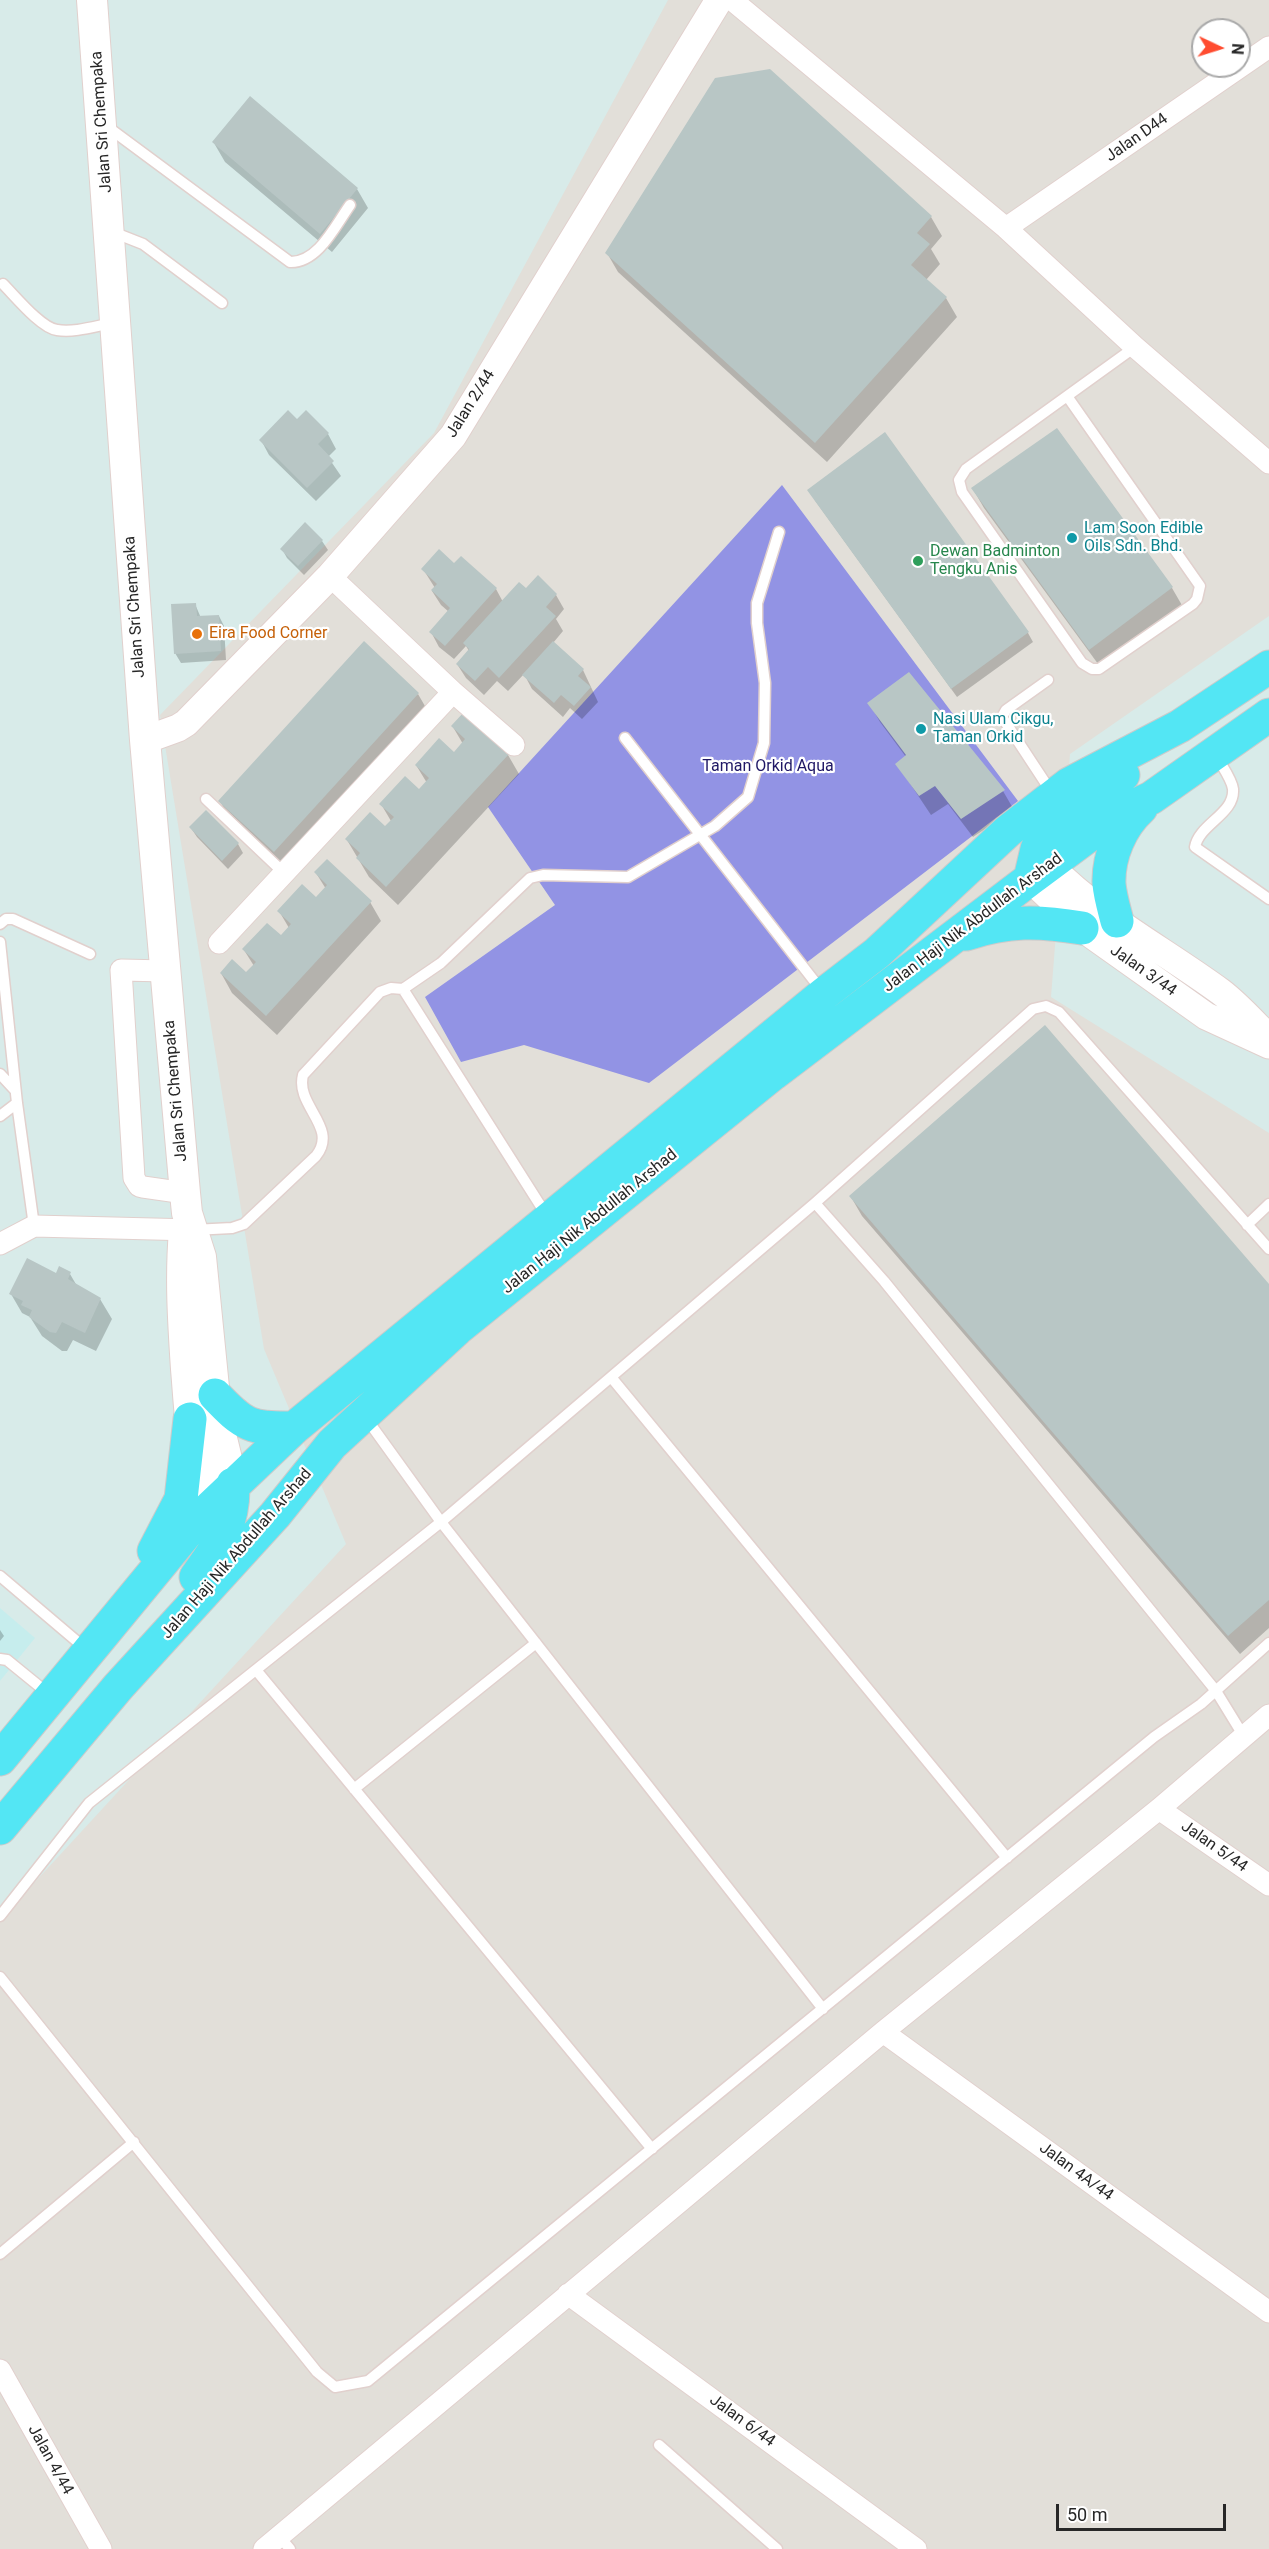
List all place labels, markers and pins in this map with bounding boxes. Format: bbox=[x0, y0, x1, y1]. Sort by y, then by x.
place label: Lam Soon Edible Oils Sdn. Bhd. bbox=[1084, 519, 1203, 557]
marker: Lam Soon Edible Oils Sdn. Bhd. bbox=[1065, 531, 1079, 545]
place label: Dewan Badminton Tengku Anis bbox=[930, 542, 1060, 580]
marker: Dewan Badminton Tengku Anis bbox=[911, 554, 925, 568]
place label: Eira Food Corner bbox=[209, 624, 327, 644]
marker: Eira Food Corner bbox=[190, 627, 204, 641]
place label: Nasi Ulam Cikgu, Taman Orkid bbox=[933, 710, 1053, 748]
marker: Nasi Ulam Cikgu, Taman Orkid bbox=[914, 722, 928, 736]

